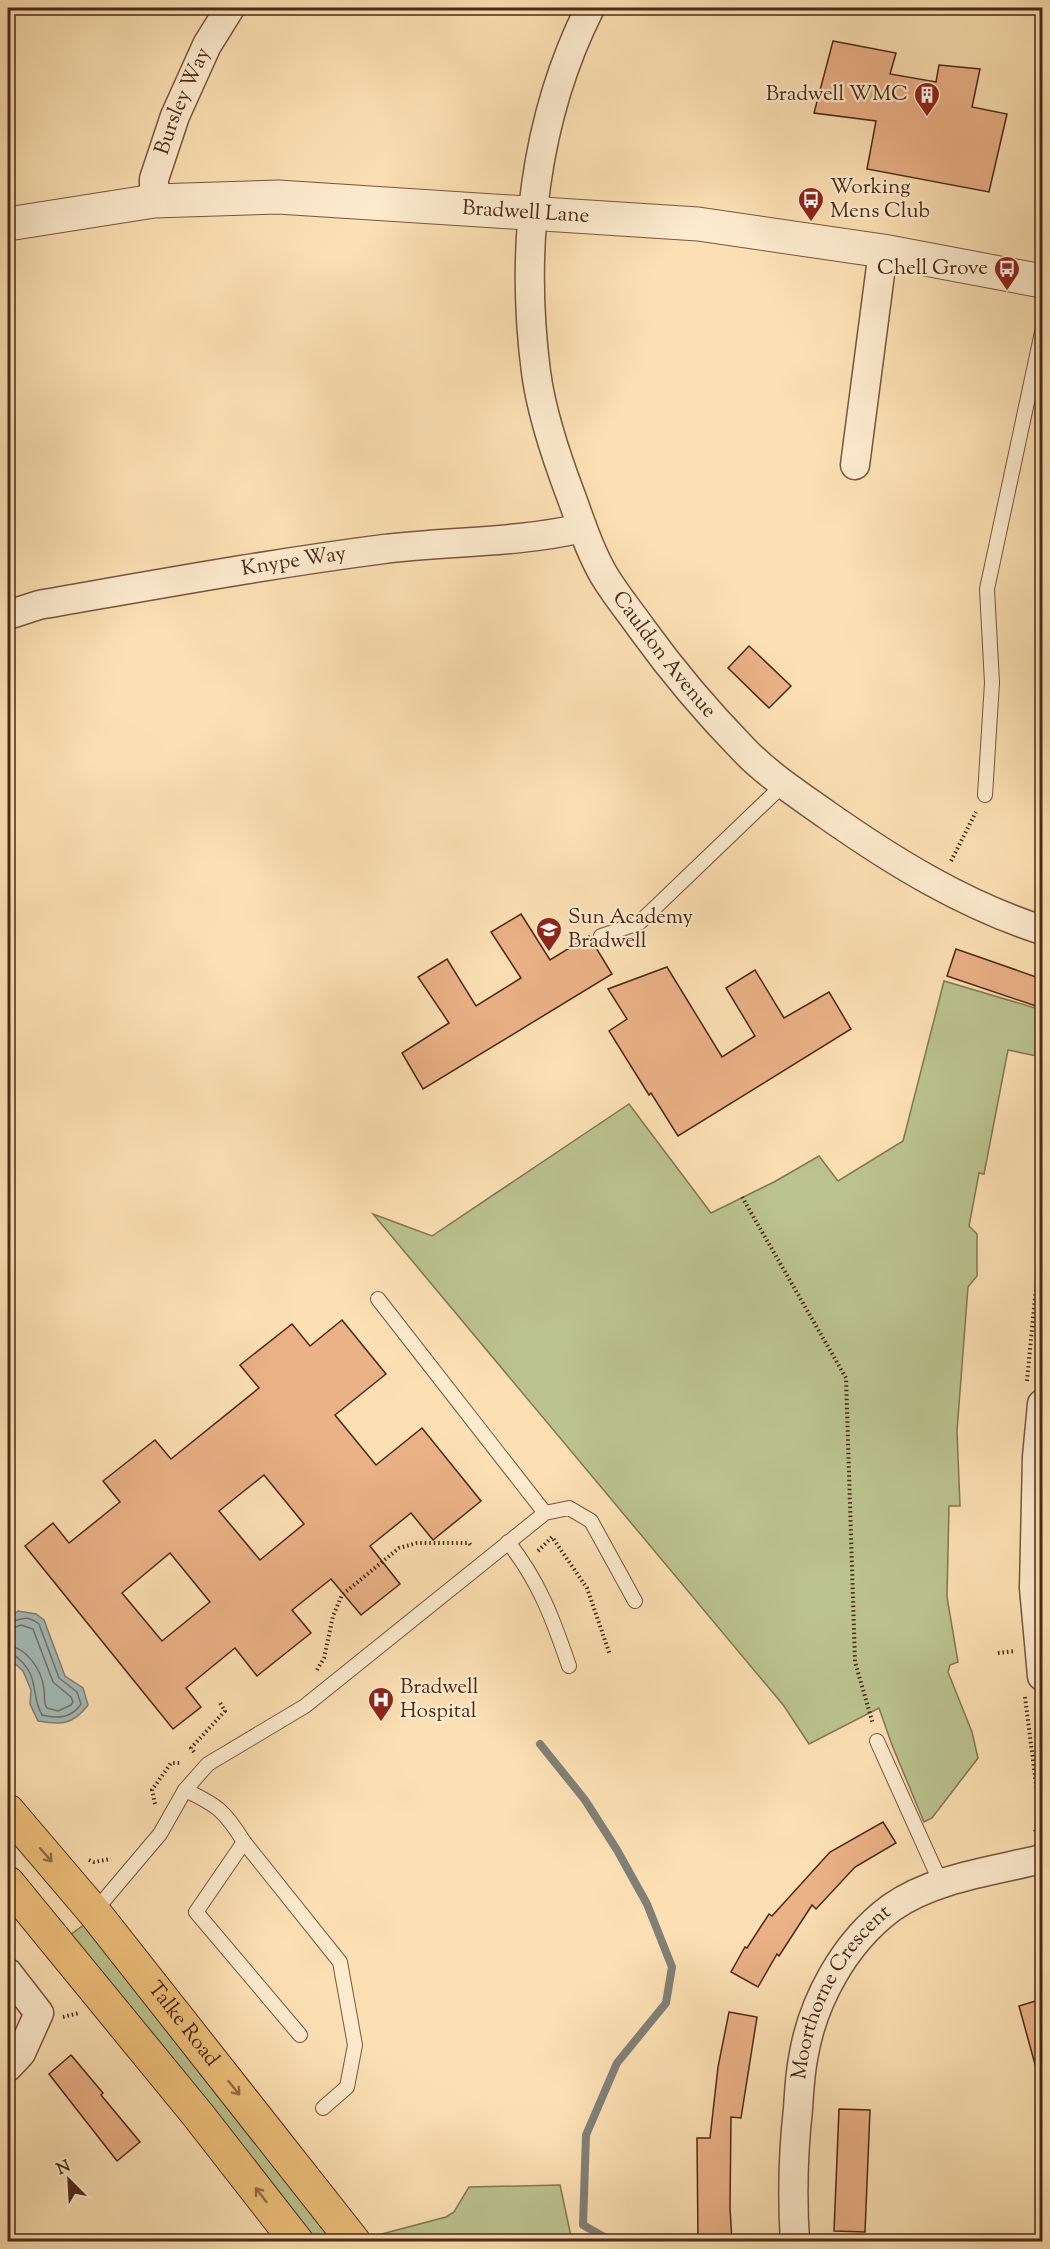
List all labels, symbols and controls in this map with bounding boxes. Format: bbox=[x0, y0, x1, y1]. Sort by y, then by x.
street label: Bursley Way bbox=[148, 42, 219, 159]
place label: Bradwell WMC bbox=[766, 80, 908, 110]
building icon: Bradwell WMC bbox=[912, 80, 942, 118]
place label: Working Mens Club bbox=[830, 173, 930, 227]
bus stop icon: Working Mens Club bbox=[796, 185, 826, 223]
street label: Bradwell Lane bbox=[461, 194, 590, 232]
place label: Chell Grove bbox=[877, 254, 988, 284]
bus stop icon: Chell Grove bbox=[992, 254, 1022, 292]
street label: Knype Way bbox=[239, 539, 349, 585]
street label: Cauldon Avenue bbox=[604, 585, 723, 725]
place label: Sun Academy Bradwell bbox=[568, 903, 694, 957]
school or university icon: Sun Academy Bradwell bbox=[534, 915, 564, 953]
place label: Bradwell Hospital bbox=[400, 1673, 479, 1727]
hospital icon: Bradwell Hospital bbox=[366, 1685, 396, 1723]
one-way arrow bbox=[39, 1847, 52, 1863]
street label: Moorthorne Crescent bbox=[785, 1898, 898, 2081]
street label: Talke Road bbox=[140, 1976, 226, 2074]
one-way arrow bbox=[228, 2080, 241, 2096]
north arrow bbox=[39, 2150, 99, 2210]
text: N bbox=[53, 2155, 75, 2182]
one-way arrow bbox=[254, 2188, 267, 2204]

